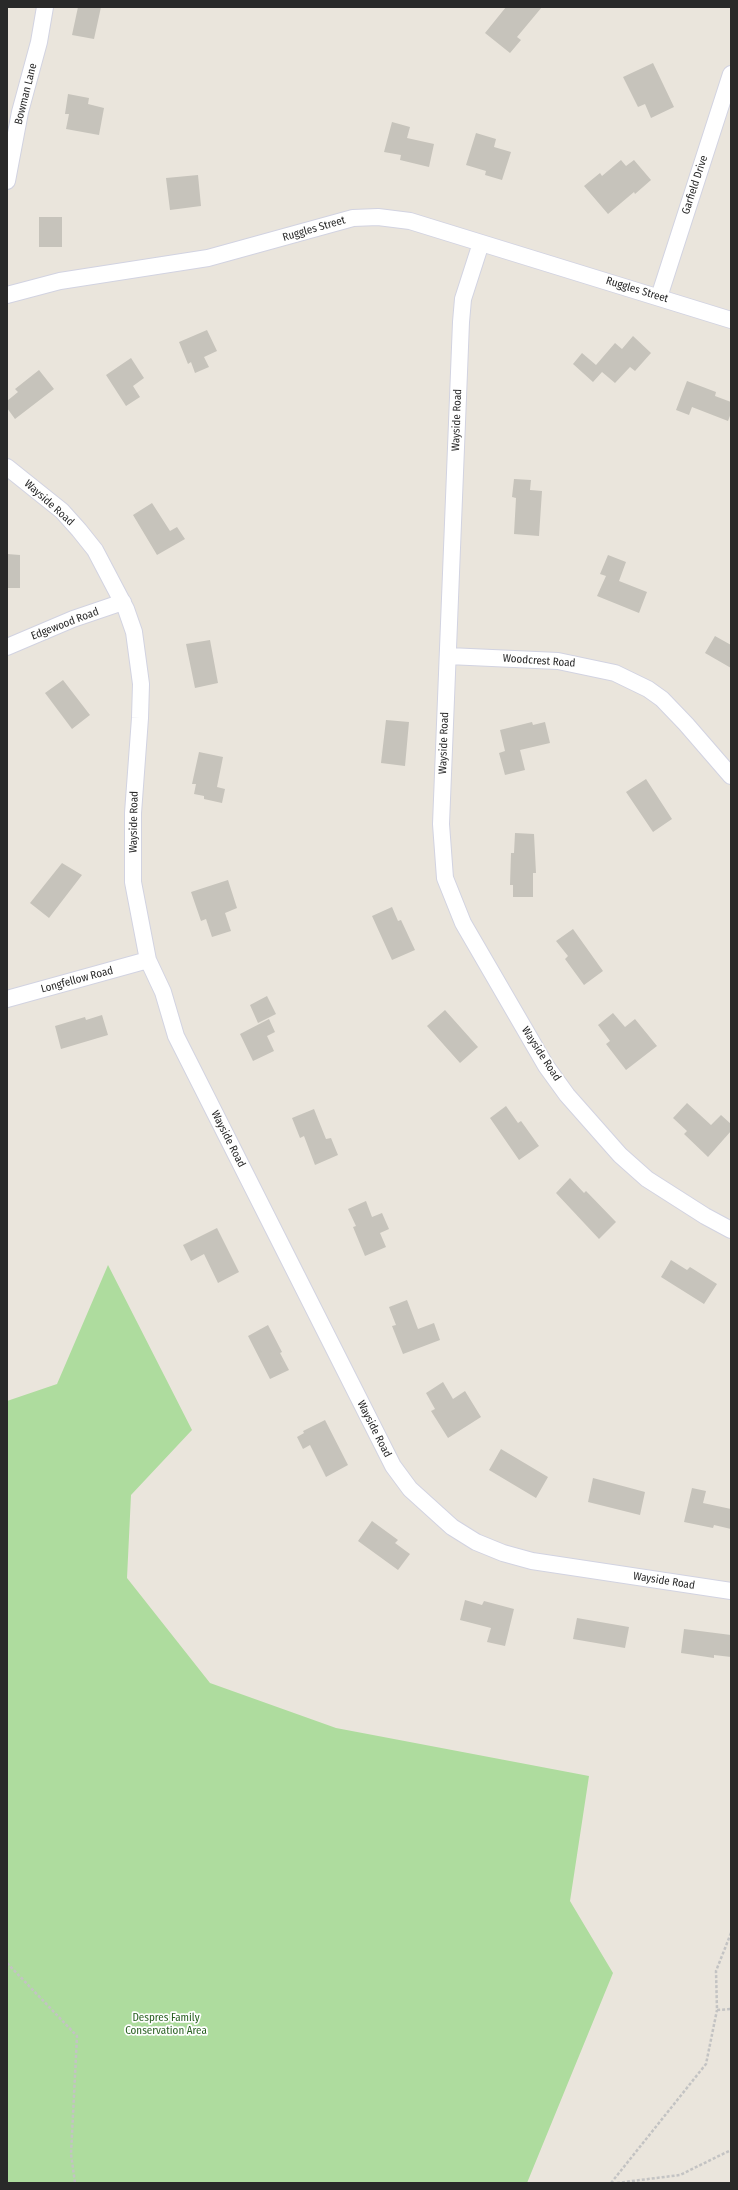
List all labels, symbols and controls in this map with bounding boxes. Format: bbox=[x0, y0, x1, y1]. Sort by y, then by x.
street label: Bowman Lane bbox=[12, 62, 40, 126]
street label: Garfield Drive bbox=[679, 154, 711, 216]
street label: Ruggles Street bbox=[281, 214, 347, 244]
street label: Ruggles Street bbox=[604, 274, 670, 306]
street label: Wayside Road bbox=[449, 389, 465, 451]
street label: Wayside Road bbox=[21, 477, 77, 529]
street label: Edgewood Road bbox=[29, 605, 101, 643]
street label: Woodcrest Road bbox=[502, 652, 576, 670]
street label: Wayside Road bbox=[436, 712, 452, 774]
street label: Wayside Road bbox=[127, 791, 141, 853]
street label: Longfellow Road bbox=[39, 964, 115, 996]
street label: Wayside Road bbox=[519, 1024, 563, 1084]
street label: Wayside Road bbox=[208, 1108, 248, 1170]
street label: Wayside Road bbox=[354, 1398, 394, 1460]
street label: Wayside Road bbox=[632, 1570, 696, 1592]
park label: Despres Family Conservation Area bbox=[125, 2011, 207, 2037]

